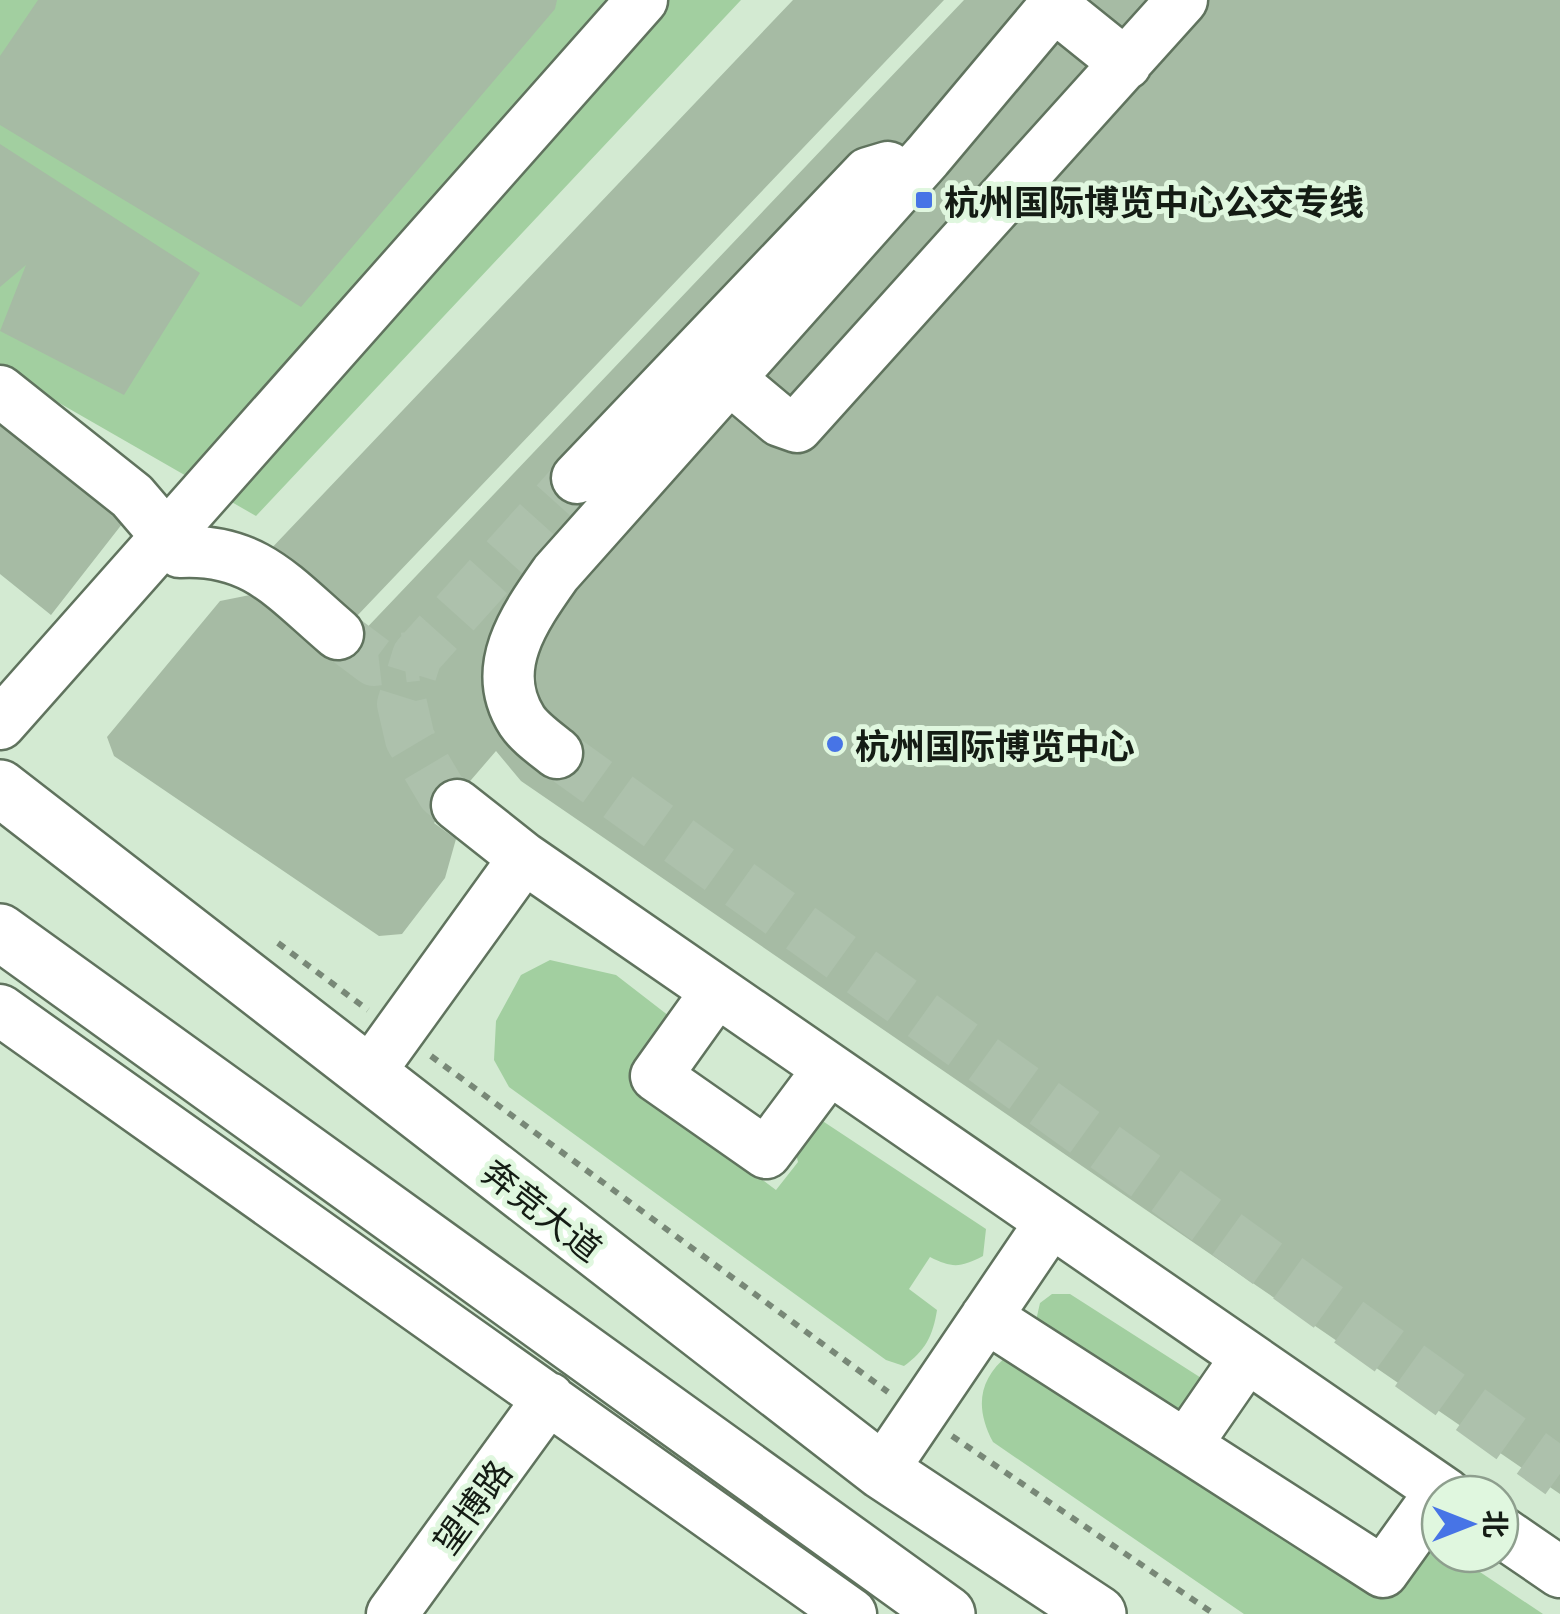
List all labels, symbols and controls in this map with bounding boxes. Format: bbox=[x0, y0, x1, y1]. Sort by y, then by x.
place label: 杭州国际博览中心公交专线 bbox=[944, 179, 1364, 222]
marker: 杭州国际博览中心公交专线 bbox=[913, 189, 935, 211]
place label: 杭州国际博览中心 bbox=[855, 723, 1135, 766]
marker: 杭州国际博览中心 bbox=[824, 733, 846, 755]
street label: 奔竞大道 bbox=[475, 1149, 611, 1269]
street label: 望博路 bbox=[423, 1451, 519, 1561]
north arrow bbox=[1420, 1474, 1520, 1574]
text: 北 bbox=[1479, 1510, 1513, 1538]

